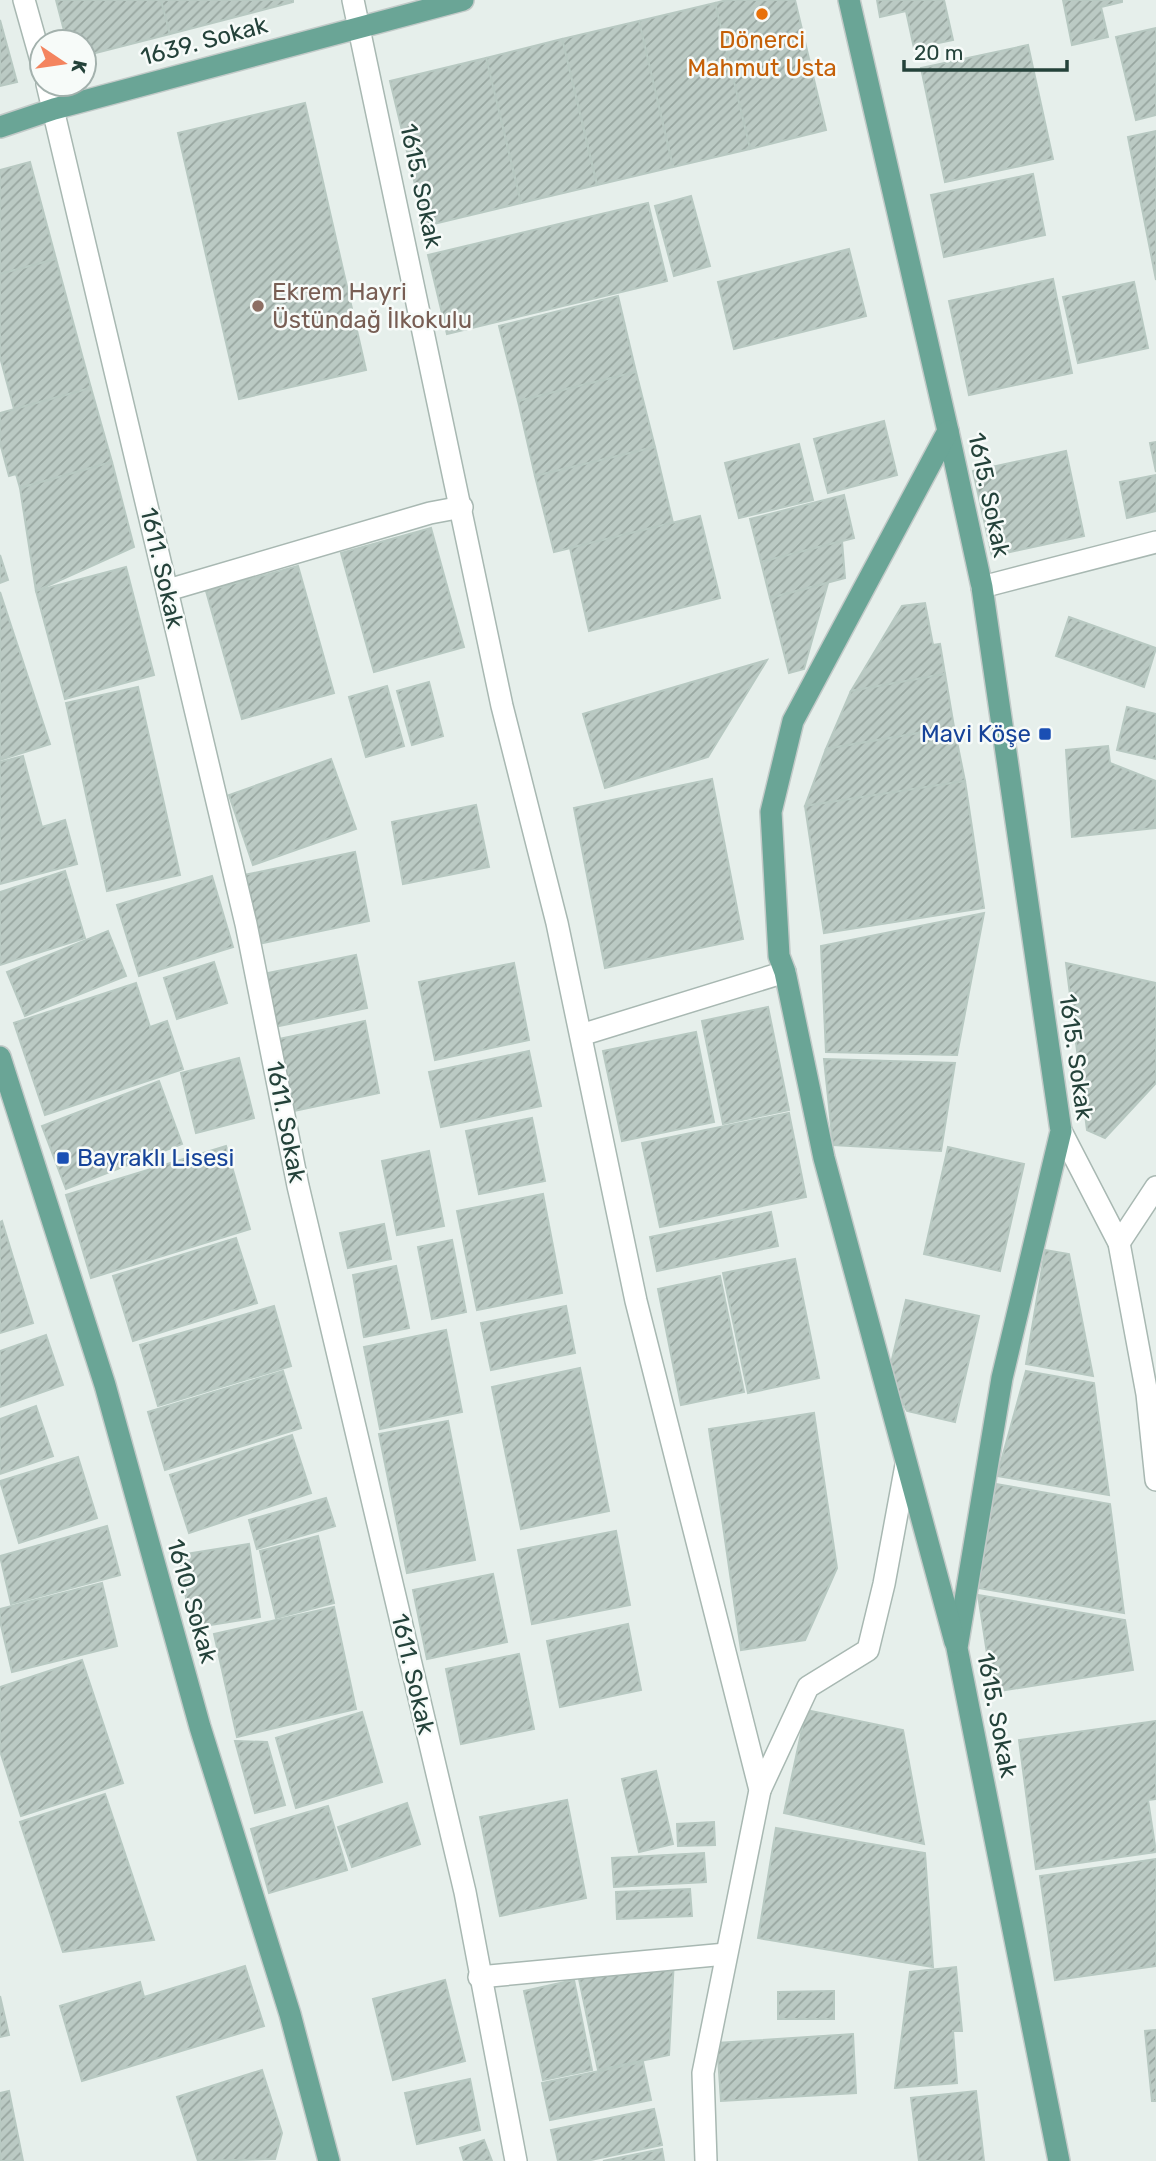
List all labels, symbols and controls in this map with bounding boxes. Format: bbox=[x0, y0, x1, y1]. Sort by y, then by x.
marker: Dönerci Mahmut Usta bbox=[754, 6, 770, 22]
street label: 1639. Sokak bbox=[137, 10, 271, 71]
place label: Dönerci Mahmut Usta bbox=[687, 26, 837, 82]
north arrow bbox=[28, 28, 98, 98]
scale bar bbox=[904, 28, 1067, 72]
text: 20 m bbox=[914, 40, 963, 65]
text: K bbox=[66, 58, 92, 76]
street label: 1615. Sokak bbox=[394, 121, 448, 252]
place label: Ekrem Hayri Üstündağ İlkokulu bbox=[272, 278, 472, 334]
marker: Ekrem Hayri Üstündağ İlkokulu bbox=[250, 298, 266, 314]
street label: 1615. Sokak bbox=[962, 430, 1016, 561]
street label: 1611. Sokak bbox=[135, 505, 190, 632]
place label: Mavi Köşe bbox=[921, 720, 1031, 748]
marker: Mavi Köşe bbox=[1037, 726, 1053, 742]
street label: 1615. Sokak bbox=[1053, 992, 1099, 1122]
street label: 1611. Sokak bbox=[261, 1059, 312, 1186]
place label: Bayraklı Lisesi bbox=[77, 1144, 234, 1172]
marker: Bayraklı Lisesi bbox=[55, 1150, 71, 1166]
street label: 1610. Sokak bbox=[161, 1536, 223, 1667]
street label: 1611. Sokak bbox=[386, 1611, 441, 1738]
street label: 1615. Sokak bbox=[971, 1650, 1023, 1781]

